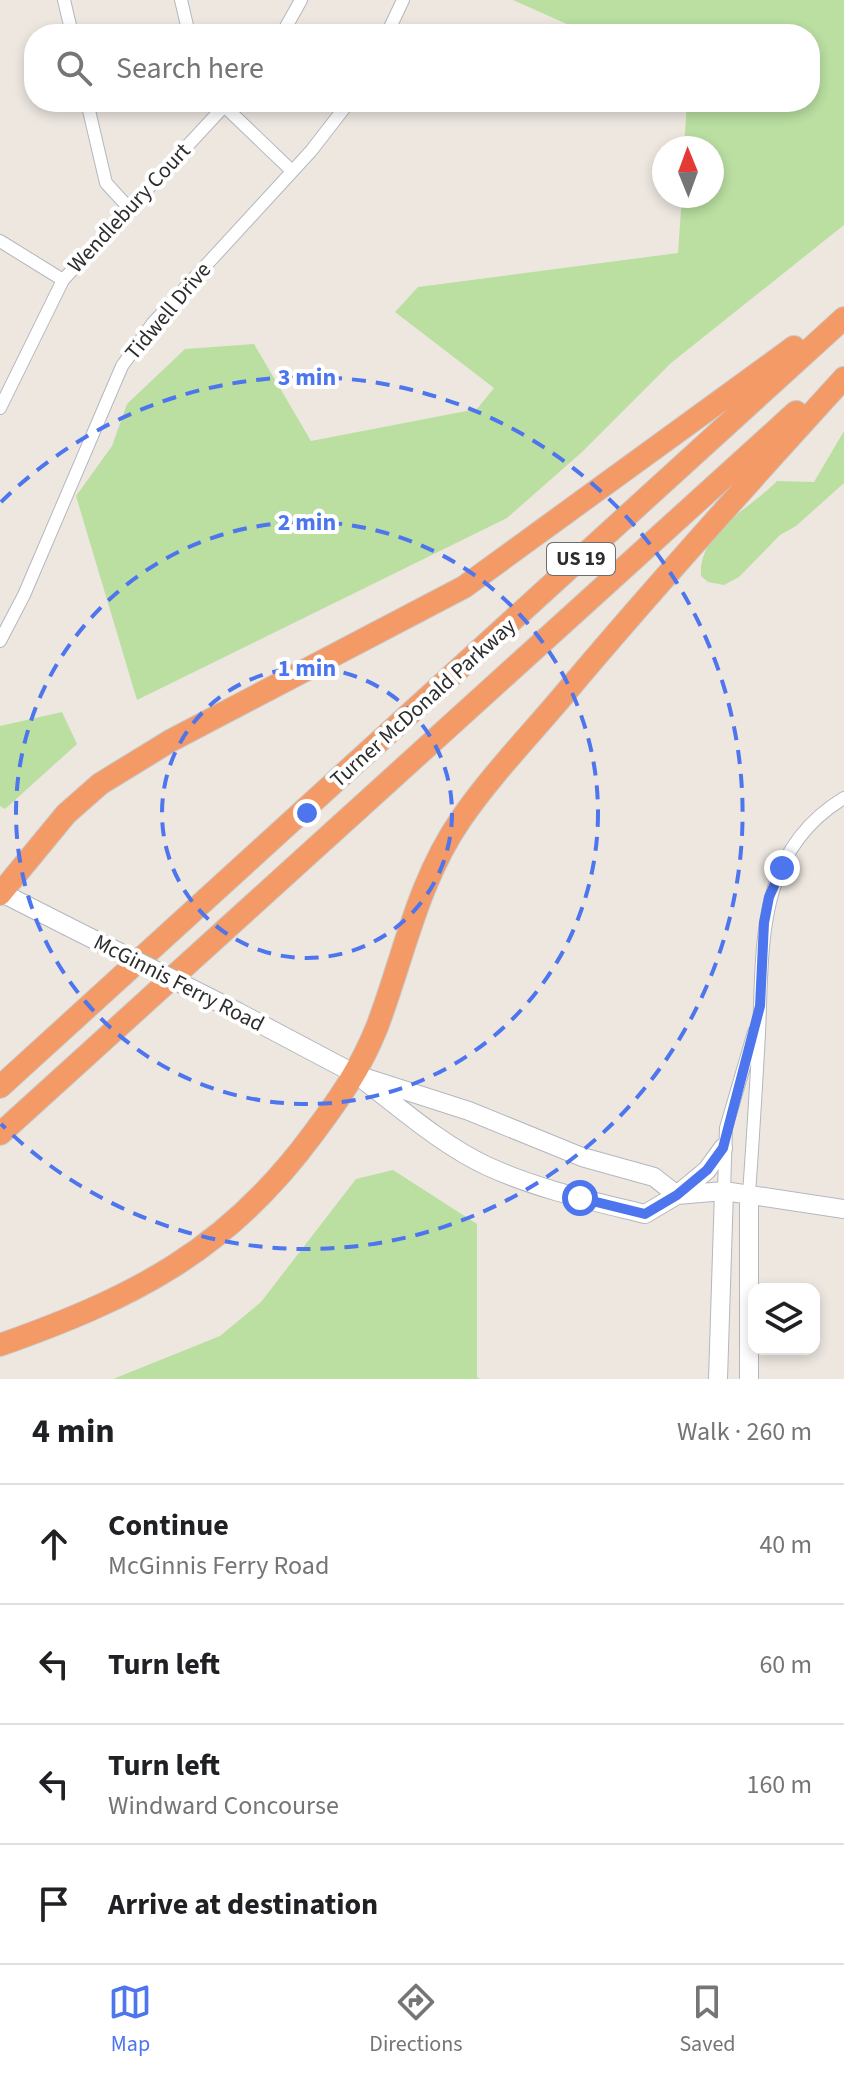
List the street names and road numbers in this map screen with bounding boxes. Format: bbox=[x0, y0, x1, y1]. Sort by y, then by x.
street label: Wendlebury Court bbox=[60, 135, 198, 280]
street label: Tidwell Drive bbox=[117, 255, 219, 367]
road number: US 19 bbox=[547, 543, 615, 575]
street label: Turner McDonald Parkway bbox=[323, 610, 524, 795]
street label: McGinnis Ferry Road bbox=[88, 926, 270, 1040]

